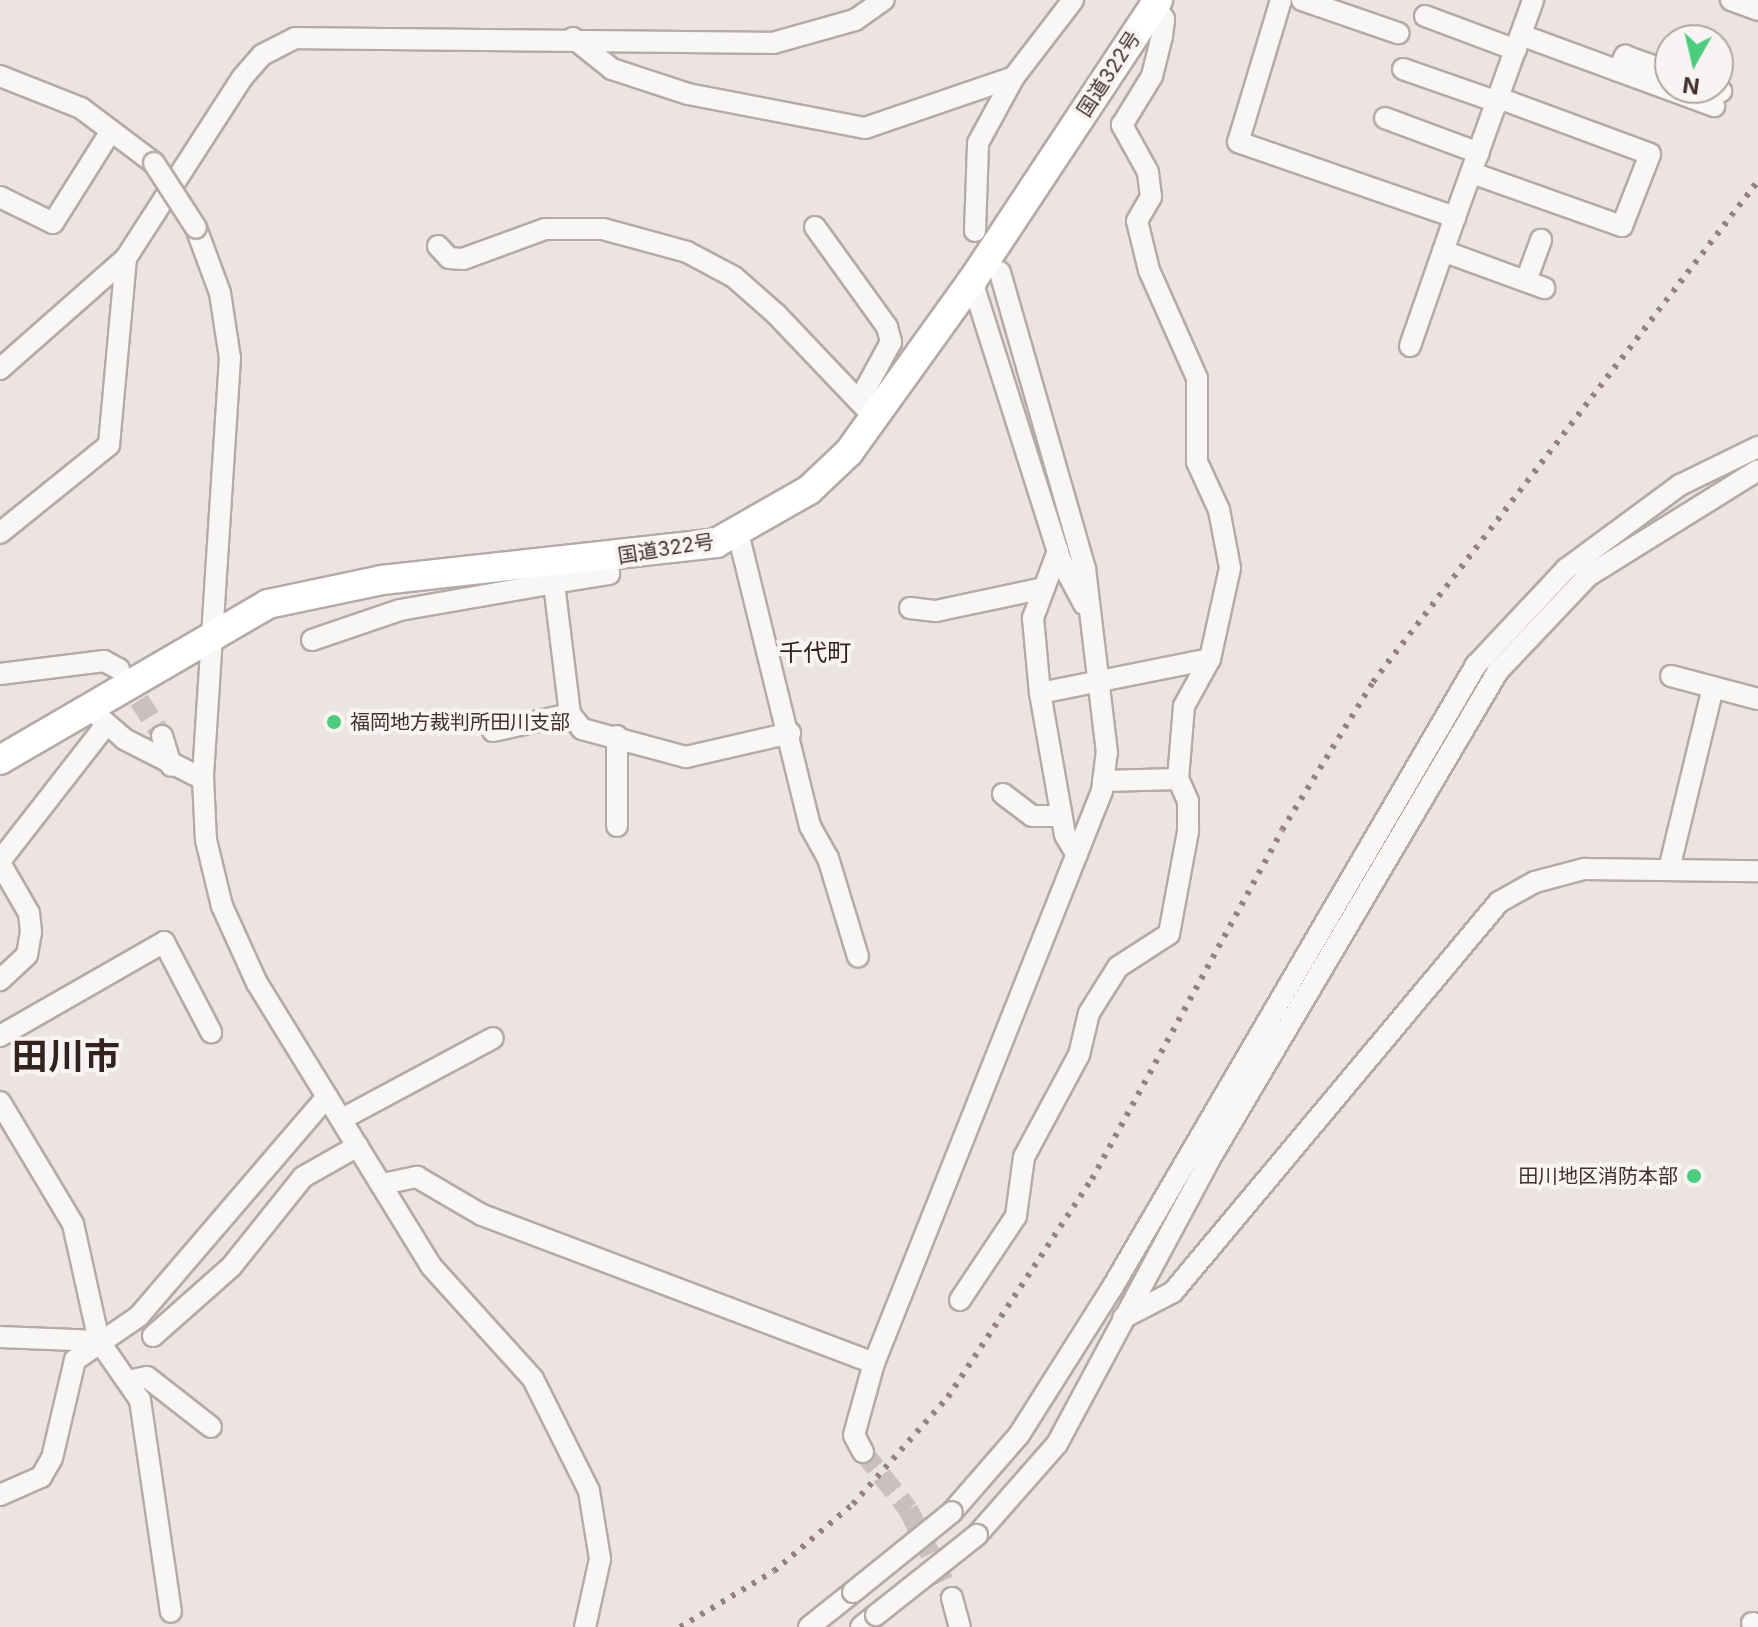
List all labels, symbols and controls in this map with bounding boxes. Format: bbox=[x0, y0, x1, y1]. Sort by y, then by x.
north arrow bbox=[1654, 24, 1734, 104]
street label: 国道322号 bbox=[1073, 27, 1145, 121]
text: N bbox=[1681, 72, 1701, 100]
street label: 国道322号 bbox=[616, 530, 716, 568]
district label: 千代町 bbox=[779, 639, 851, 667]
place label: 福岡地方裁判所田川支部 bbox=[350, 710, 570, 734]
marker: 福岡地方裁判所田川支部 bbox=[325, 713, 343, 731]
district label: 田川市 bbox=[12, 1035, 120, 1079]
place label: 田川地区消防本部 bbox=[1518, 1164, 1678, 1188]
marker: 田川地区消防本部 bbox=[1685, 1167, 1703, 1185]

